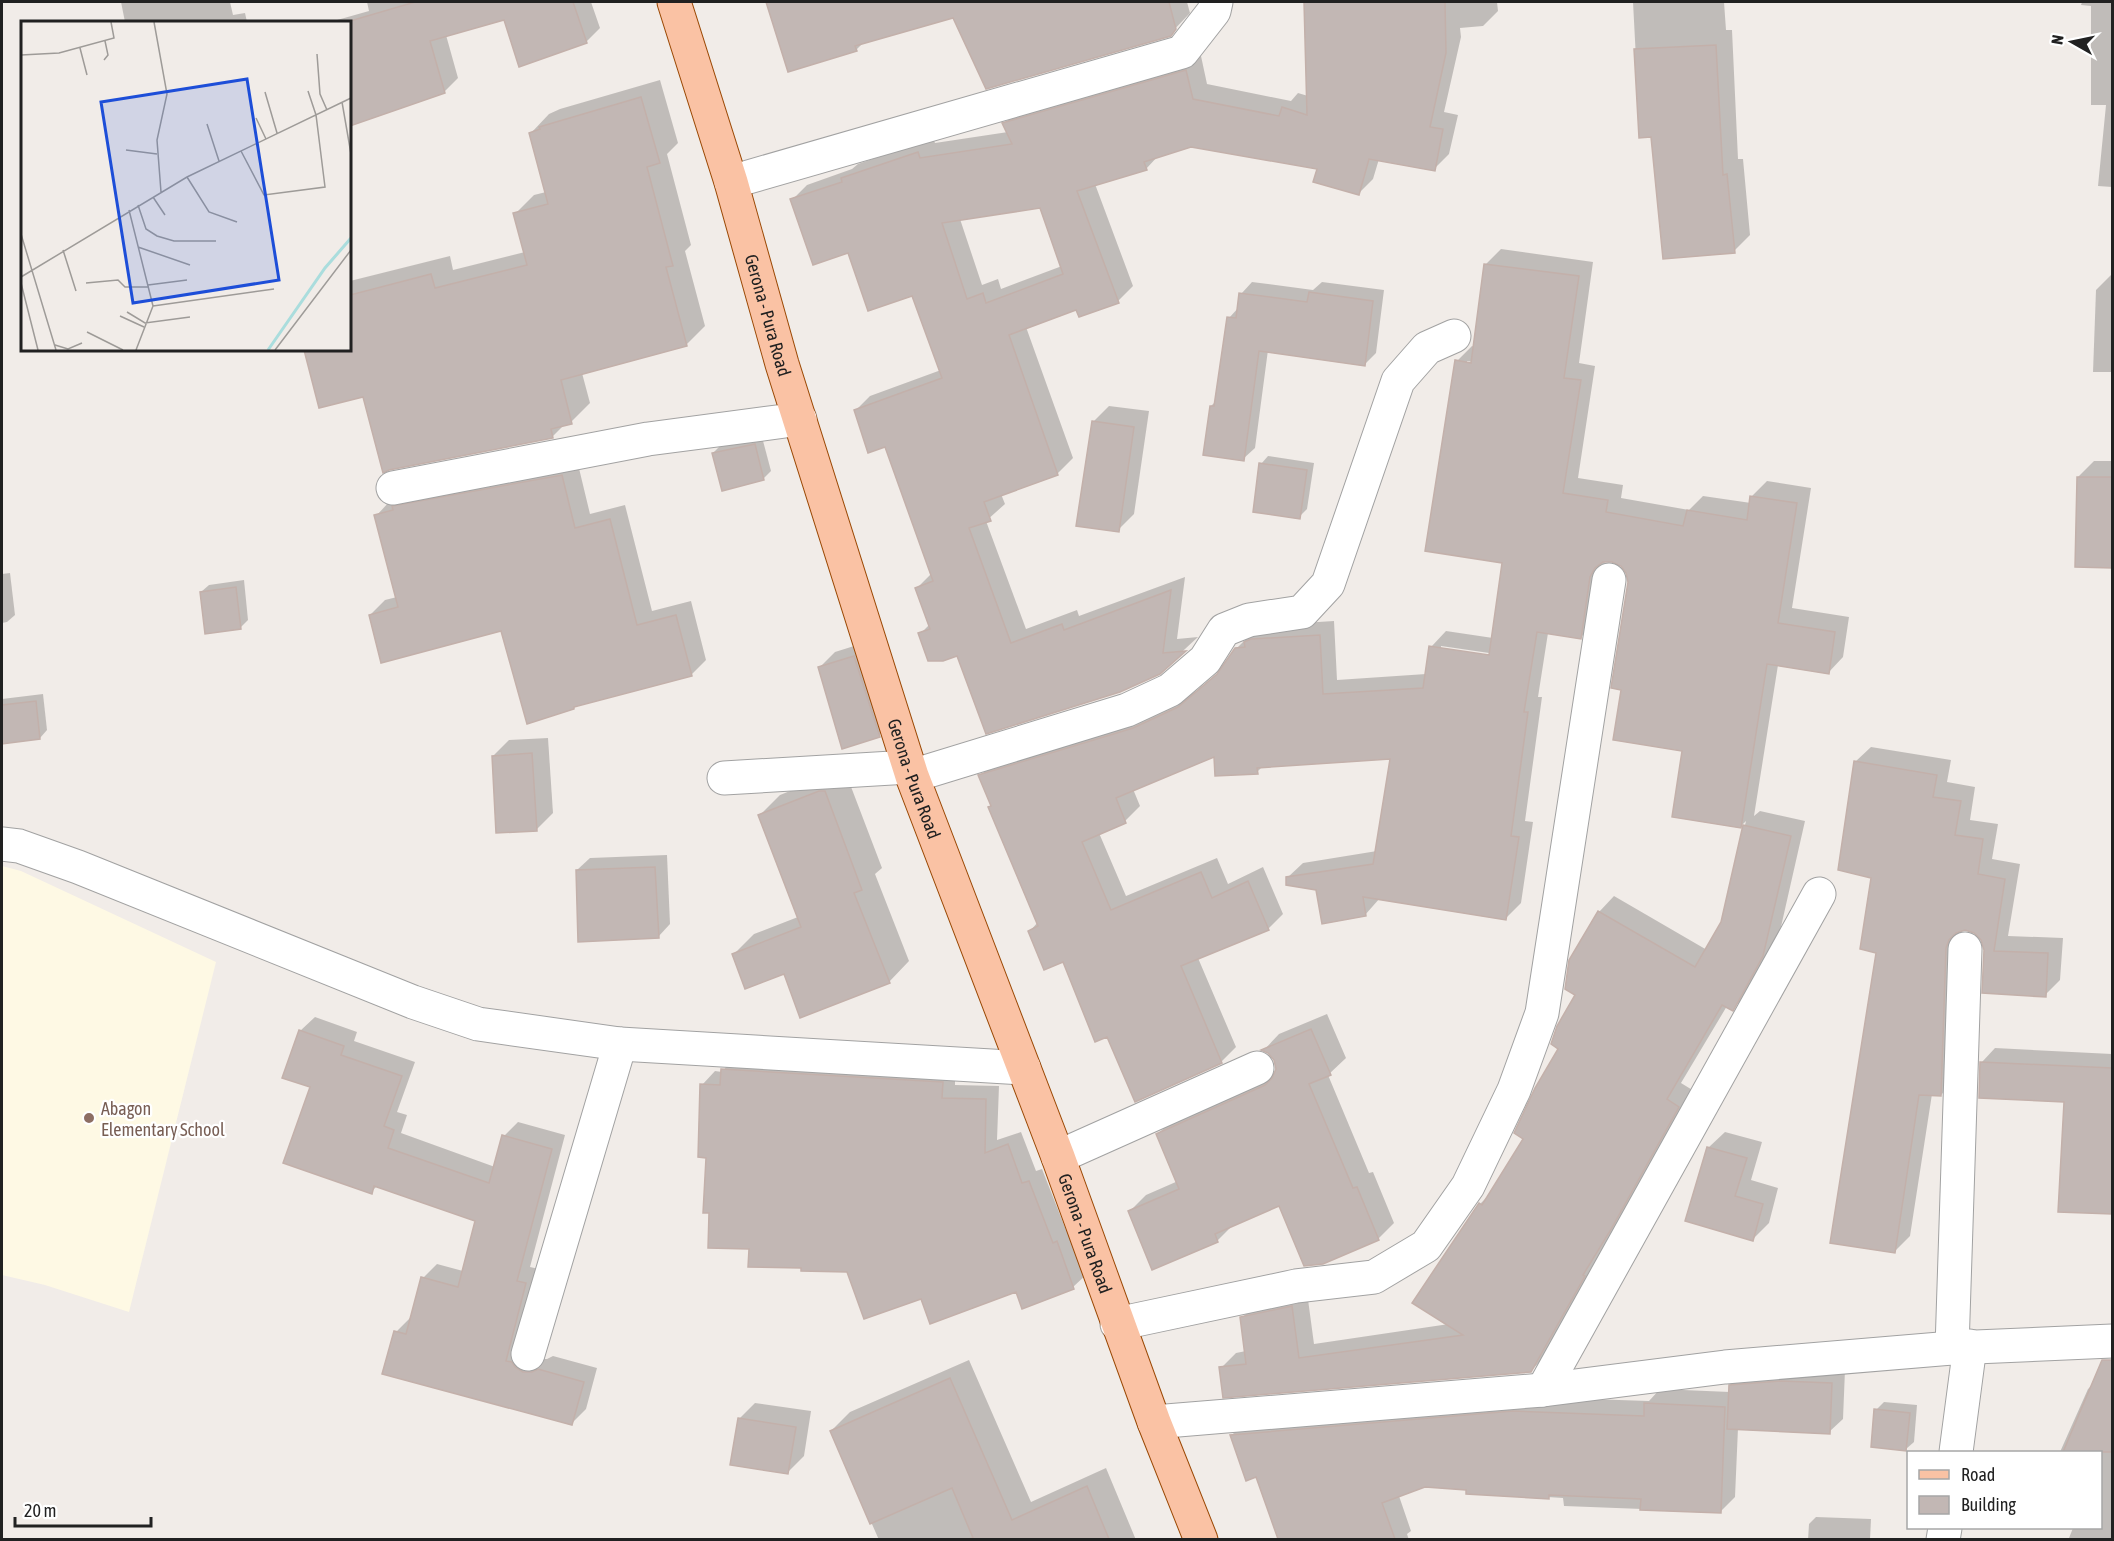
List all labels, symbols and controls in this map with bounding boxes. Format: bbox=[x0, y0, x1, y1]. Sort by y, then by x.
north arrow bbox=[2042, 12, 2102, 72]
inset map bbox=[21, 21, 351, 351]
text: N bbox=[2048, 34, 2067, 46]
street label: Gerona - Pura Road bbox=[741, 252, 796, 379]
street label: Gerona - Pura Road bbox=[884, 716, 945, 841]
place label: Abagon Elementary School bbox=[101, 1098, 225, 1140]
marker: Abagon Elementary School bbox=[82, 1111, 96, 1125]
street label: Gerona - Pura Road bbox=[1054, 1171, 1117, 1296]
legend bbox=[1907, 1451, 2102, 1529]
text: Road bbox=[1961, 1464, 1995, 1485]
scale bar bbox=[15, 1490, 152, 1528]
text: Building bbox=[1961, 1494, 2016, 1515]
text: 20 m bbox=[24, 1500, 56, 1521]

